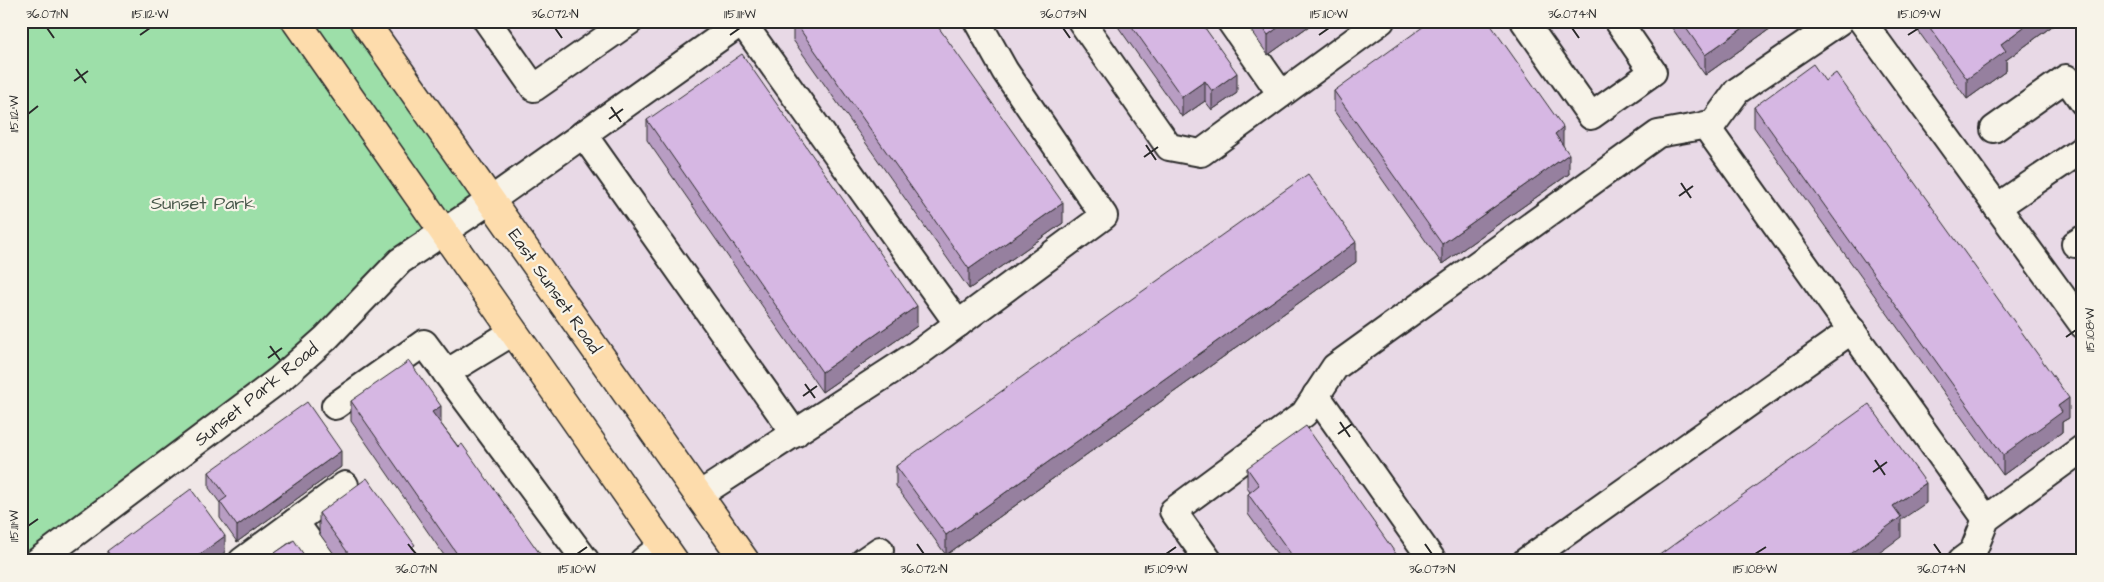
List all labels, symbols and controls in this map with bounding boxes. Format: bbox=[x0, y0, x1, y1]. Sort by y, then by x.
text: 36.071°N bbox=[26, 6, 68, 23]
text: 115.112°W bbox=[131, 6, 169, 23]
text: 36.072°N bbox=[531, 6, 579, 23]
text: 115.111°W bbox=[724, 6, 757, 23]
text: 36.073°N bbox=[1040, 6, 1087, 23]
text: 115.110°W bbox=[1310, 6, 1349, 23]
text: 36.074°N bbox=[1548, 6, 1597, 23]
text: 115.109°W bbox=[1897, 6, 1941, 23]
text: 115.112°W bbox=[6, 95, 23, 133]
park label: Sunset Park bbox=[151, 191, 255, 216]
street label: East Sunset Road bbox=[502, 224, 607, 359]
text: 115.108°W bbox=[2082, 307, 2099, 352]
street label: Sunset Park Road bbox=[189, 336, 324, 452]
text: 115.111°W bbox=[6, 509, 23, 542]
text: 36.071°N bbox=[395, 561, 437, 578]
text: 115.110°W bbox=[558, 561, 597, 578]
text: 36.072°N bbox=[900, 561, 948, 578]
text: 115.109°W bbox=[1144, 561, 1188, 578]
text: 36.073°N bbox=[1409, 561, 1456, 578]
text: 115.108°W bbox=[1733, 561, 1778, 578]
text: 36.074°N bbox=[1917, 561, 1966, 578]

